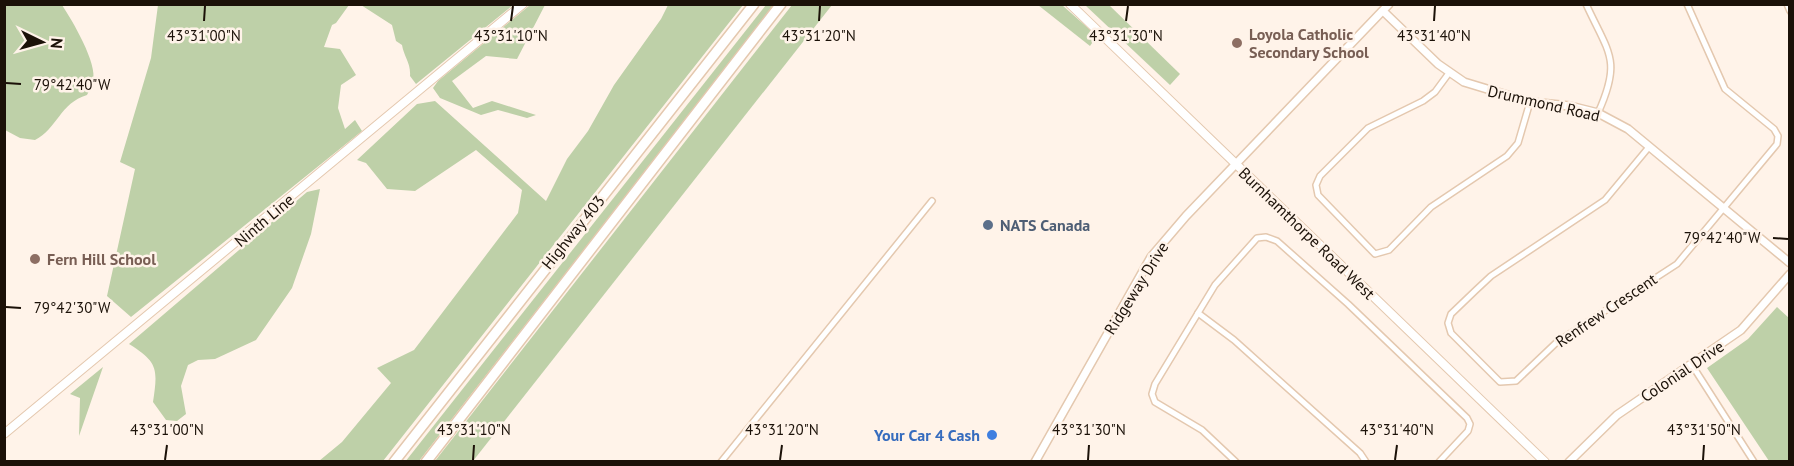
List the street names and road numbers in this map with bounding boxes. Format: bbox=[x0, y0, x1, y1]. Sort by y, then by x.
street label: Drummond Road bbox=[1486, 80, 1602, 126]
street label: Burnhamthorpe Road West bbox=[1235, 163, 1380, 304]
street label: Ninth Line bbox=[230, 189, 298, 251]
street label: Highway 403 bbox=[537, 191, 609, 273]
street label: Ridgeway Drive bbox=[1100, 238, 1172, 338]
street label: Renfrew Crescent bbox=[1551, 268, 1661, 351]
street label: Colonial Drive bbox=[1637, 336, 1727, 406]

